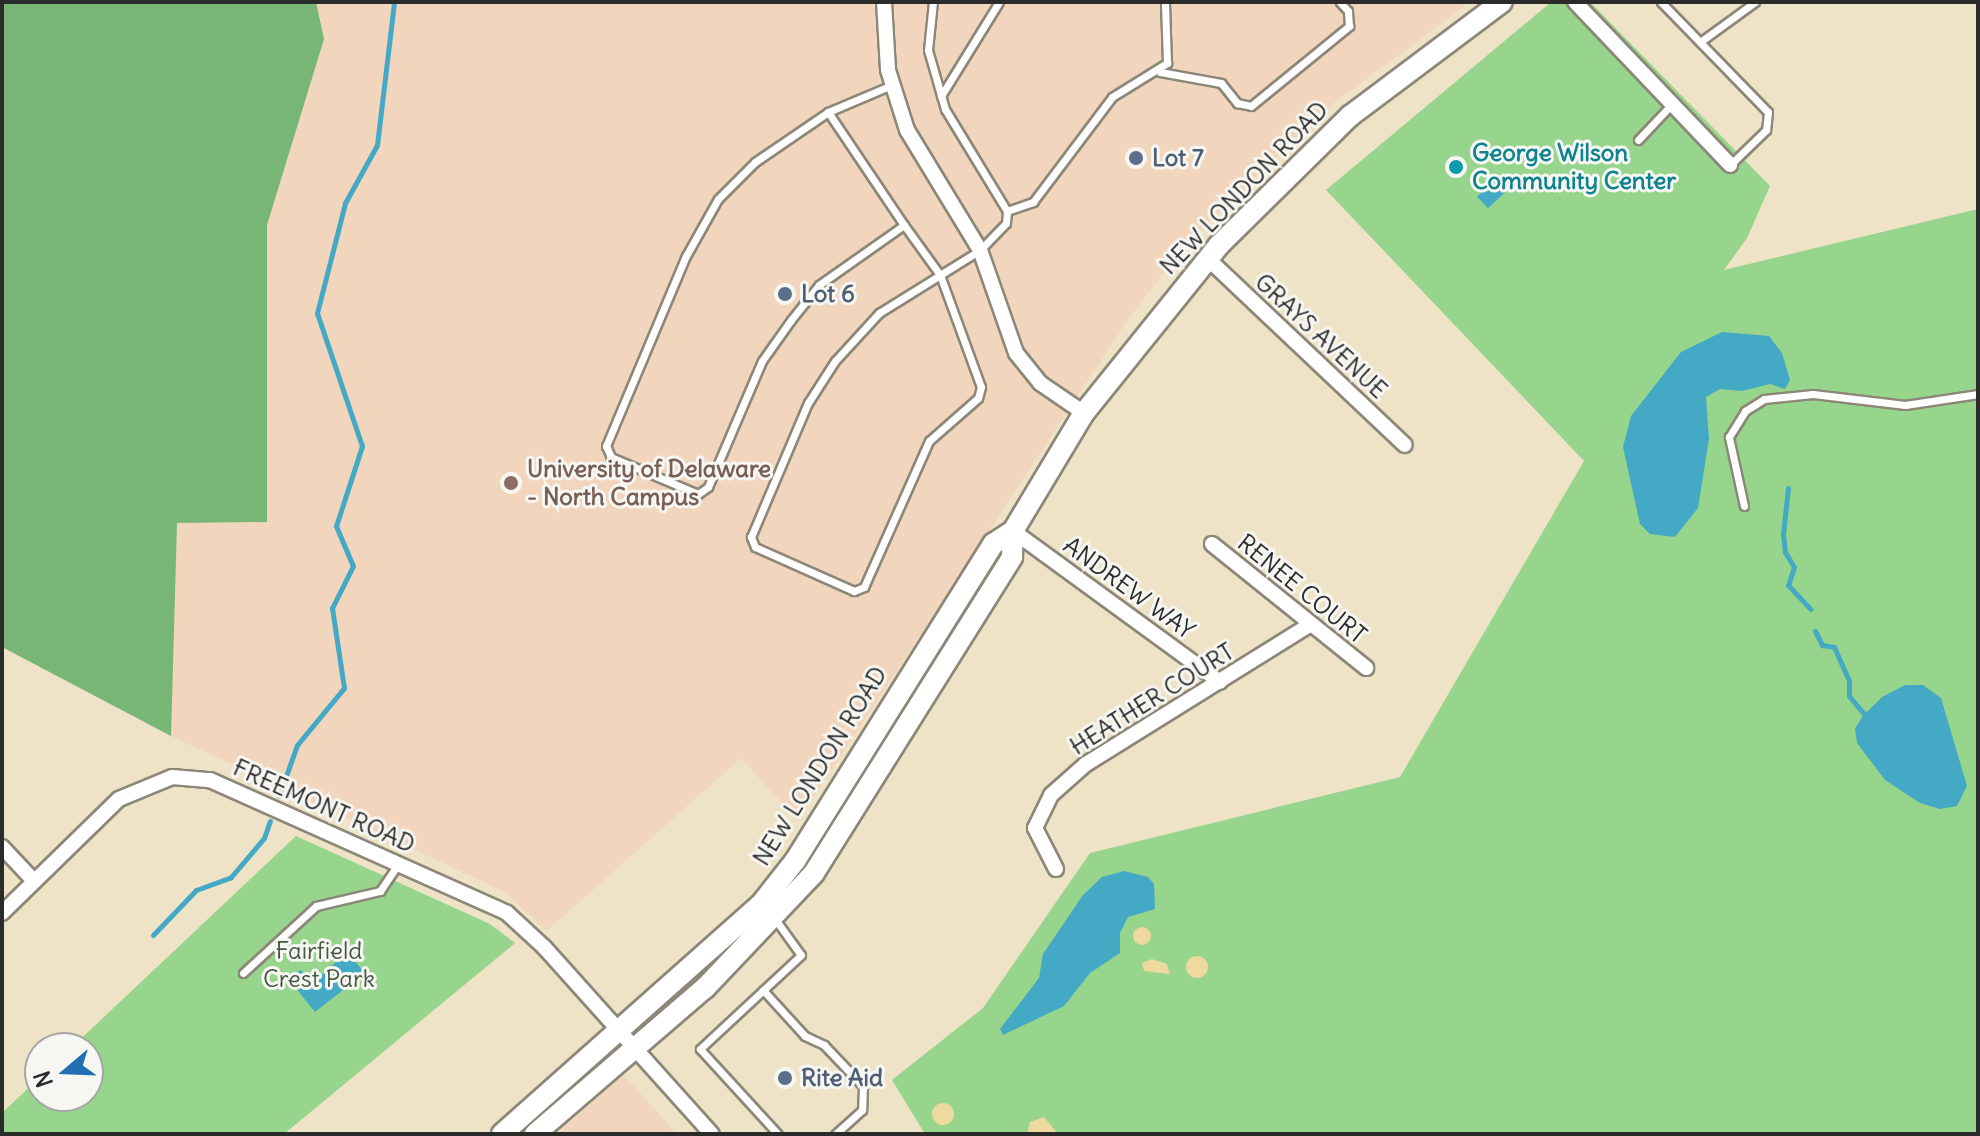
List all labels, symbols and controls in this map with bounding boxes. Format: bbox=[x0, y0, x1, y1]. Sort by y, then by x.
street label: NEW LONDON ROAD bbox=[1154, 95, 1334, 281]
place label: George Wilson Community Center bbox=[1472, 139, 1676, 195]
place label: Lot 7 bbox=[1152, 144, 1204, 172]
marker: Lot 7 bbox=[1127, 149, 1145, 167]
marker: George Wilson Community Center bbox=[1447, 158, 1465, 176]
street label: GRAYS AVENUE bbox=[1249, 267, 1393, 405]
place label: Lot 6 bbox=[801, 280, 855, 308]
marker: Lot 6 bbox=[776, 285, 794, 303]
place label: University of Delaware - North Campus bbox=[527, 455, 771, 511]
marker: University of Delaware - North Campus bbox=[502, 474, 520, 492]
street label: RENEE COURT bbox=[1232, 528, 1372, 650]
street label: ANDREW WAY bbox=[1058, 531, 1200, 645]
street label: HEATHER COURT bbox=[1065, 637, 1239, 761]
street label: NEW LONDON ROAD bbox=[747, 661, 893, 871]
street label: FREEMONT ROAD bbox=[229, 753, 419, 859]
park label: Fairfield Crest Park bbox=[263, 937, 375, 993]
north arrow bbox=[24, 1032, 104, 1112]
place label: Rite Aid bbox=[801, 1064, 883, 1092]
text: N bbox=[27, 1067, 59, 1091]
marker: Rite Aid bbox=[776, 1069, 794, 1087]

